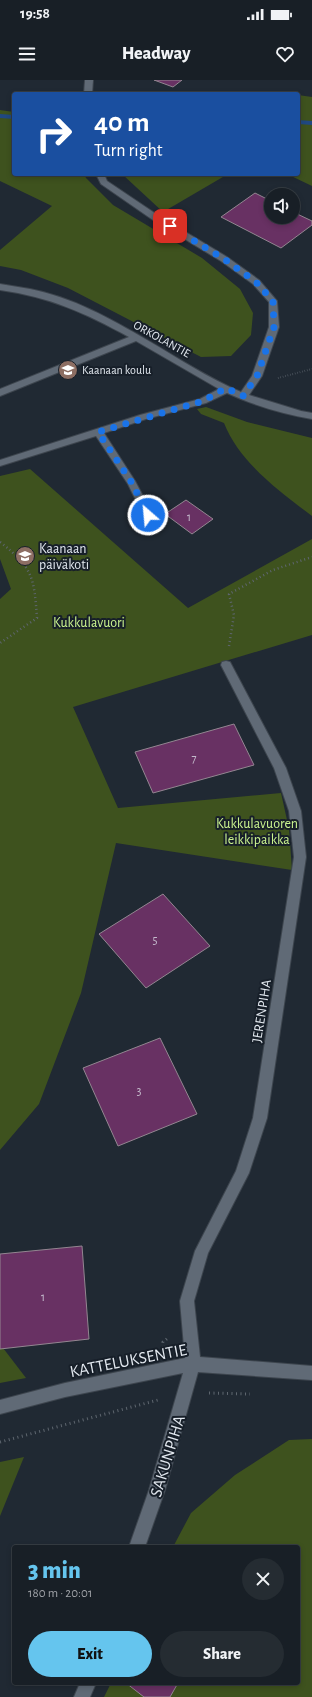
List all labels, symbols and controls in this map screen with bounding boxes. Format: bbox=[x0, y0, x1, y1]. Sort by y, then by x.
text: 19:58 bbox=[20, 6, 50, 21]
icon: menu bbox=[16, 43, 38, 65]
icon: heart bbox=[274, 43, 296, 65]
text: Headway bbox=[122, 45, 190, 63]
icon: right bbox=[28, 108, 80, 160]
text: 40 m bbox=[94, 109, 150, 137]
text: Turn right bbox=[94, 142, 163, 160]
map controls bbox=[264, 188, 300, 224]
button: sound bbox=[264, 188, 300, 224]
pin bbox=[153, 209, 187, 243]
icon: arrive bbox=[159, 215, 181, 237]
street label: ORKOLANTIE bbox=[132, 318, 193, 360]
school or university icon: Kaanaan koulu bbox=[57, 359, 79, 381]
place label: Kaanaan koulu bbox=[82, 364, 151, 376]
position arrow bbox=[127, 494, 169, 536]
house number: 1 bbox=[187, 511, 191, 523]
place label: Kaanaan päiväkoti bbox=[39, 542, 89, 572]
school or university icon: Kaanaan päiväkoti bbox=[14, 545, 36, 567]
park label: Kukkulavuori bbox=[53, 616, 125, 630]
house number: 7 bbox=[191, 752, 197, 764]
park label: Kukkulavuoren leikkipaikka bbox=[216, 817, 298, 847]
house number: 5 bbox=[152, 934, 158, 946]
street label: JERENPIHA bbox=[250, 979, 274, 1044]
house number: 3 bbox=[137, 1085, 142, 1097]
house number: 1 bbox=[41, 1291, 45, 1303]
street label: KATTELUKSENTIE bbox=[68, 1341, 188, 1380]
street label: SAKUNPIHA bbox=[147, 1413, 188, 1499]
button: close bbox=[242, 1558, 284, 1600]
text: 3 min bbox=[28, 1559, 81, 1583]
text: 180 m · 20:01 bbox=[28, 1587, 92, 1600]
button: Exit bbox=[28, 1631, 152, 1677]
button: Share bbox=[160, 1631, 284, 1677]

